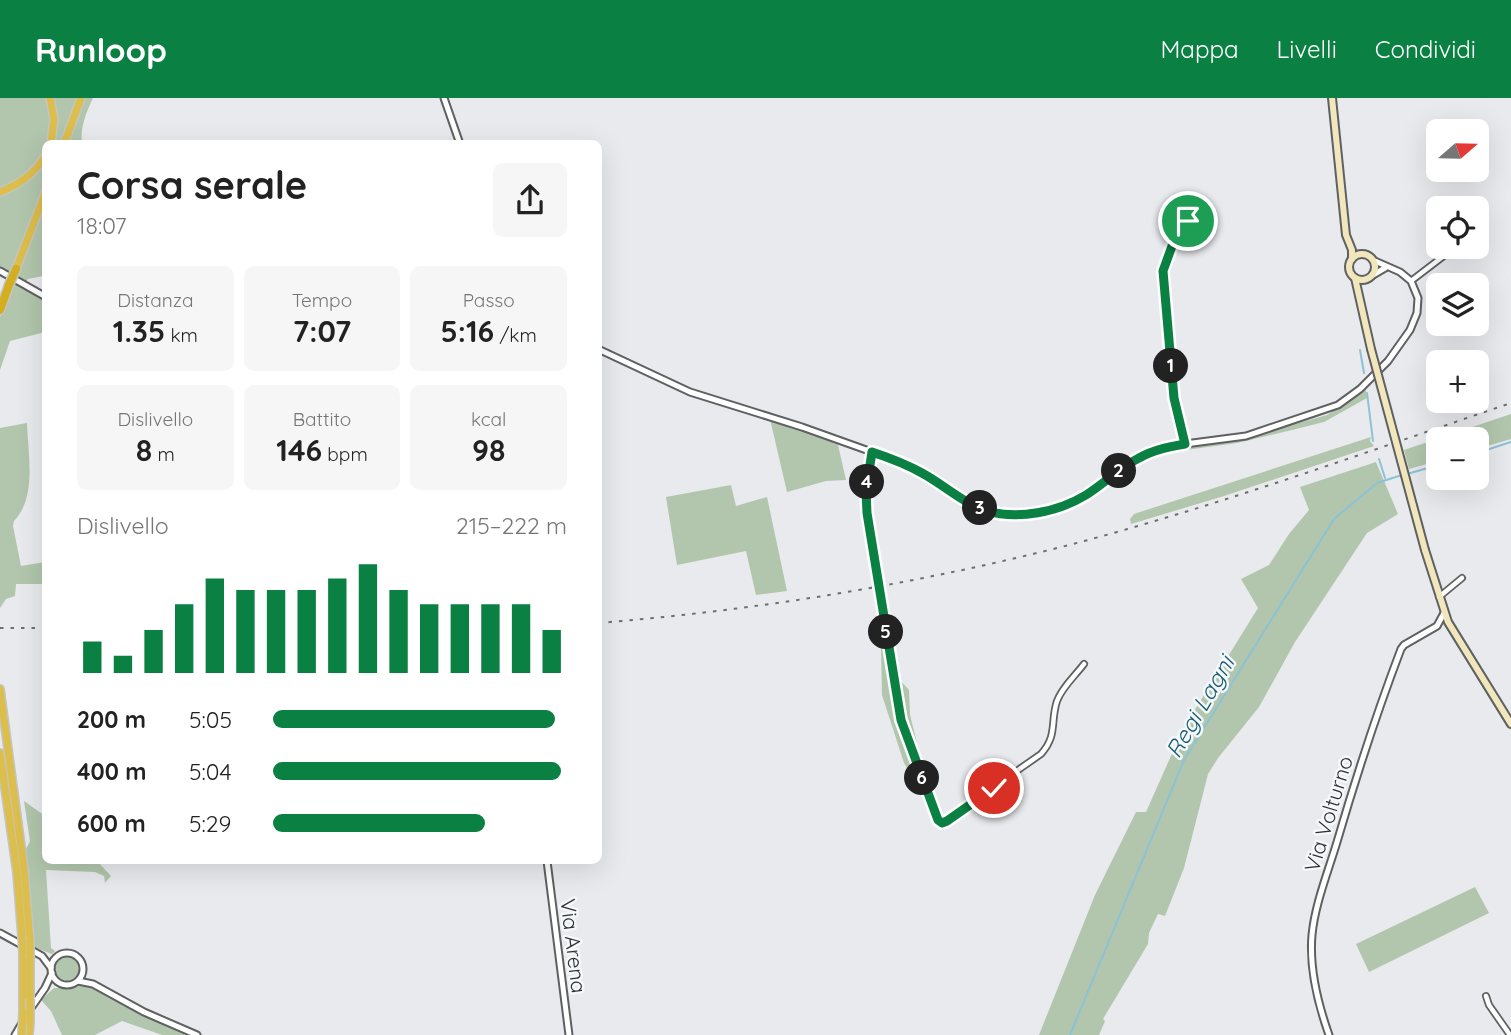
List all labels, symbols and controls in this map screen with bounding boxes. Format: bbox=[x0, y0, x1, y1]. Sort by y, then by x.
text: Runloop bbox=[35, 29, 167, 70]
text: Mappa bbox=[1161, 34, 1239, 64]
text: Livelli bbox=[1277, 34, 1337, 64]
text: Condividi bbox=[1375, 34, 1476, 64]
north arrow bbox=[1426, 119, 1489, 182]
map controls bbox=[1426, 119, 1489, 490]
text: Corsa serale bbox=[77, 161, 307, 209]
button: share bbox=[493, 163, 567, 237]
pin bbox=[1158, 191, 1218, 251]
button: locate bbox=[1426, 196, 1489, 259]
icon: arrive bbox=[1169, 202, 1207, 240]
text: 18:07 bbox=[77, 211, 126, 240]
button: layers bbox=[1426, 273, 1489, 336]
text: Distanza bbox=[117, 288, 193, 312]
text: Tempo bbox=[292, 288, 352, 312]
text: Passo bbox=[463, 288, 515, 312]
text: 1.35 bbox=[113, 312, 165, 350]
text: 7:07 bbox=[293, 312, 351, 350]
text: 5:16 bbox=[440, 312, 494, 350]
text: km bbox=[165, 323, 198, 347]
text: /km bbox=[494, 323, 537, 347]
pin: 1 bbox=[1154, 348, 1188, 384]
button: + bbox=[1426, 350, 1489, 413]
text: 1 bbox=[1167, 353, 1174, 377]
text: Dislivello bbox=[117, 407, 193, 431]
text: Battito bbox=[293, 407, 351, 431]
text: kcal bbox=[471, 407, 506, 431]
button: − bbox=[1426, 427, 1489, 490]
text: 8 bbox=[136, 431, 152, 469]
text: 146 bbox=[276, 431, 322, 469]
text: 98 bbox=[472, 431, 505, 469]
text: m bbox=[152, 442, 175, 466]
text: bpm bbox=[322, 442, 368, 466]
pin: 2 bbox=[1102, 454, 1136, 488]
text: 2 bbox=[1113, 458, 1124, 482]
pin: 4 bbox=[850, 464, 884, 500]
text: 4 bbox=[861, 469, 872, 493]
pin: 3 bbox=[962, 490, 998, 526]
text: 3 bbox=[974, 495, 985, 519]
text: Dislivello bbox=[77, 511, 169, 540]
text: 215–222 m bbox=[456, 511, 567, 540]
pin: 5 bbox=[868, 614, 903, 650]
text: 5 bbox=[880, 619, 891, 643]
water label: Regi Lagni bbox=[1159, 648, 1242, 763]
text: 200 m bbox=[77, 705, 146, 734]
text: 5:05 bbox=[189, 705, 232, 734]
street label: Via Volturno bbox=[1298, 753, 1358, 875]
text: 400 m bbox=[77, 757, 146, 786]
text: 5:04 bbox=[189, 757, 232, 786]
pin bbox=[964, 758, 1024, 818]
pin: 6 bbox=[904, 760, 940, 796]
text: 6 bbox=[916, 765, 927, 789]
icon: check bbox=[975, 769, 1013, 807]
text: 600 m bbox=[77, 809, 146, 838]
text: 5:29 bbox=[189, 809, 231, 838]
street label: Via Arena bbox=[555, 897, 593, 995]

